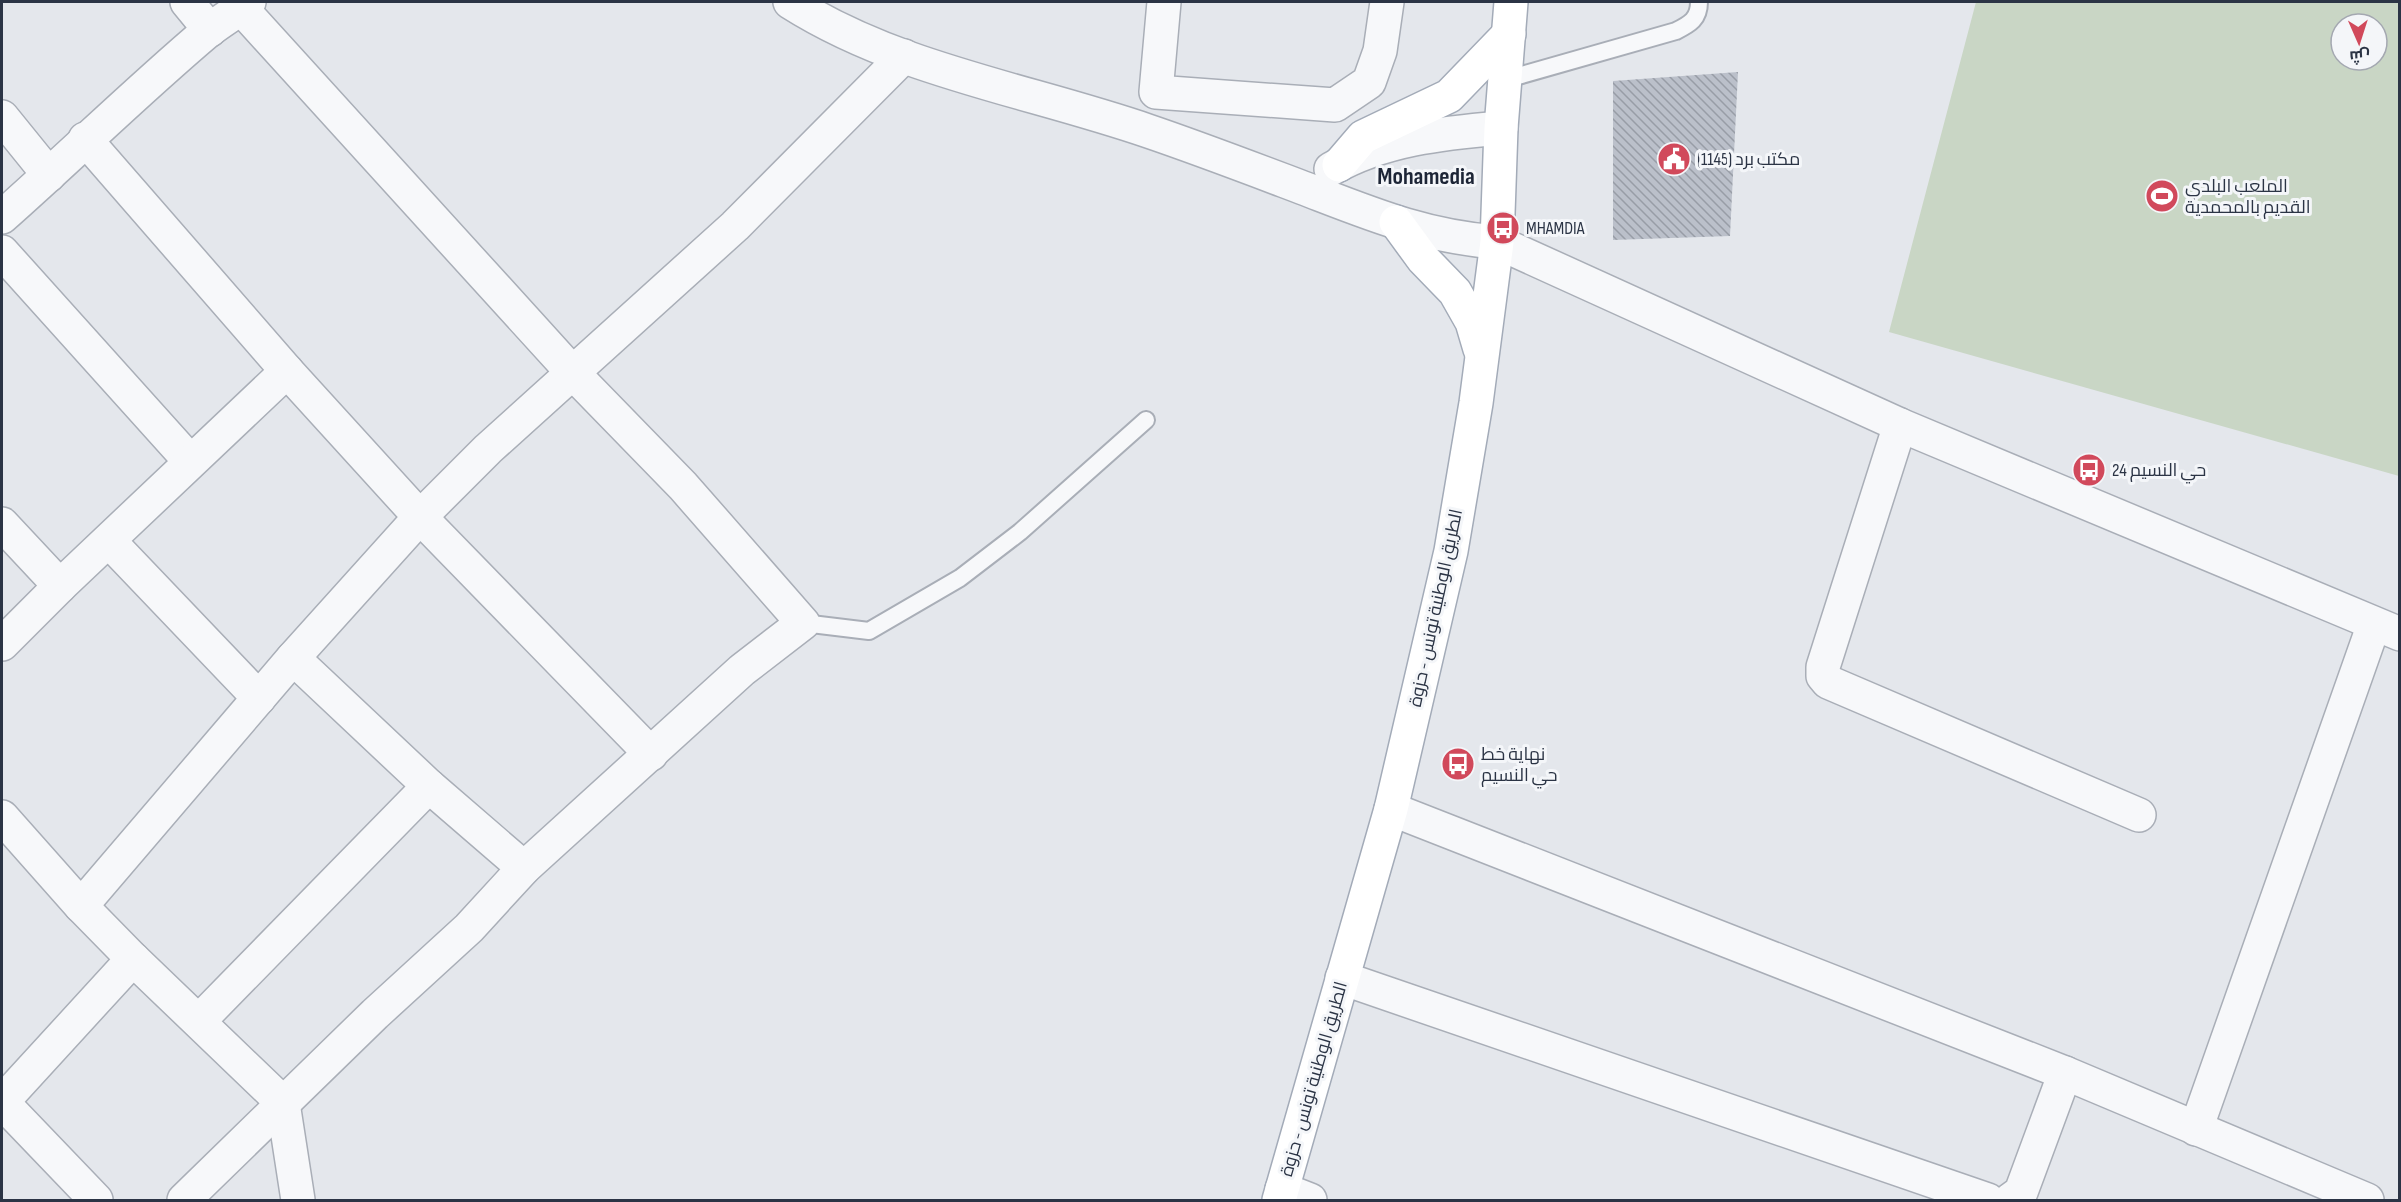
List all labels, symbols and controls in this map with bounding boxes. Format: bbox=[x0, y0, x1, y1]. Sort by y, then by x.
north arrow bbox=[2329, 12, 2389, 72]
text: ش bbox=[2349, 45, 2370, 66]
public building icon: مكتب برد (1145) bbox=[1656, 141, 1692, 177]
place label: مكتب برد (1145) bbox=[1697, 149, 1800, 170]
district label: Mohamedia bbox=[1377, 162, 1475, 191]
place label: الملعب البلدي القديم بالمحمدية bbox=[2185, 176, 2311, 219]
sports icon: الملعب البلدي القديم بالمحمدية bbox=[2144, 178, 2180, 214]
bus stop icon: MHAMDIA bbox=[1485, 210, 1521, 246]
place label: MHAMDIA bbox=[1526, 218, 1585, 239]
bus stop icon: حي النسيم 24 bbox=[2071, 452, 2107, 488]
place label: حي النسيم 24 bbox=[2112, 460, 2206, 484]
street label: الطريق الوطنية تونس - حزوة bbox=[1405, 507, 1468, 709]
place label: نهاية خط حي النسيم bbox=[1481, 744, 1557, 789]
bus stop icon: نهاية خط حي النسيم bbox=[1440, 746, 1476, 782]
street label: الطريق الوطنية تونس - حزوة bbox=[1276, 979, 1353, 1179]

